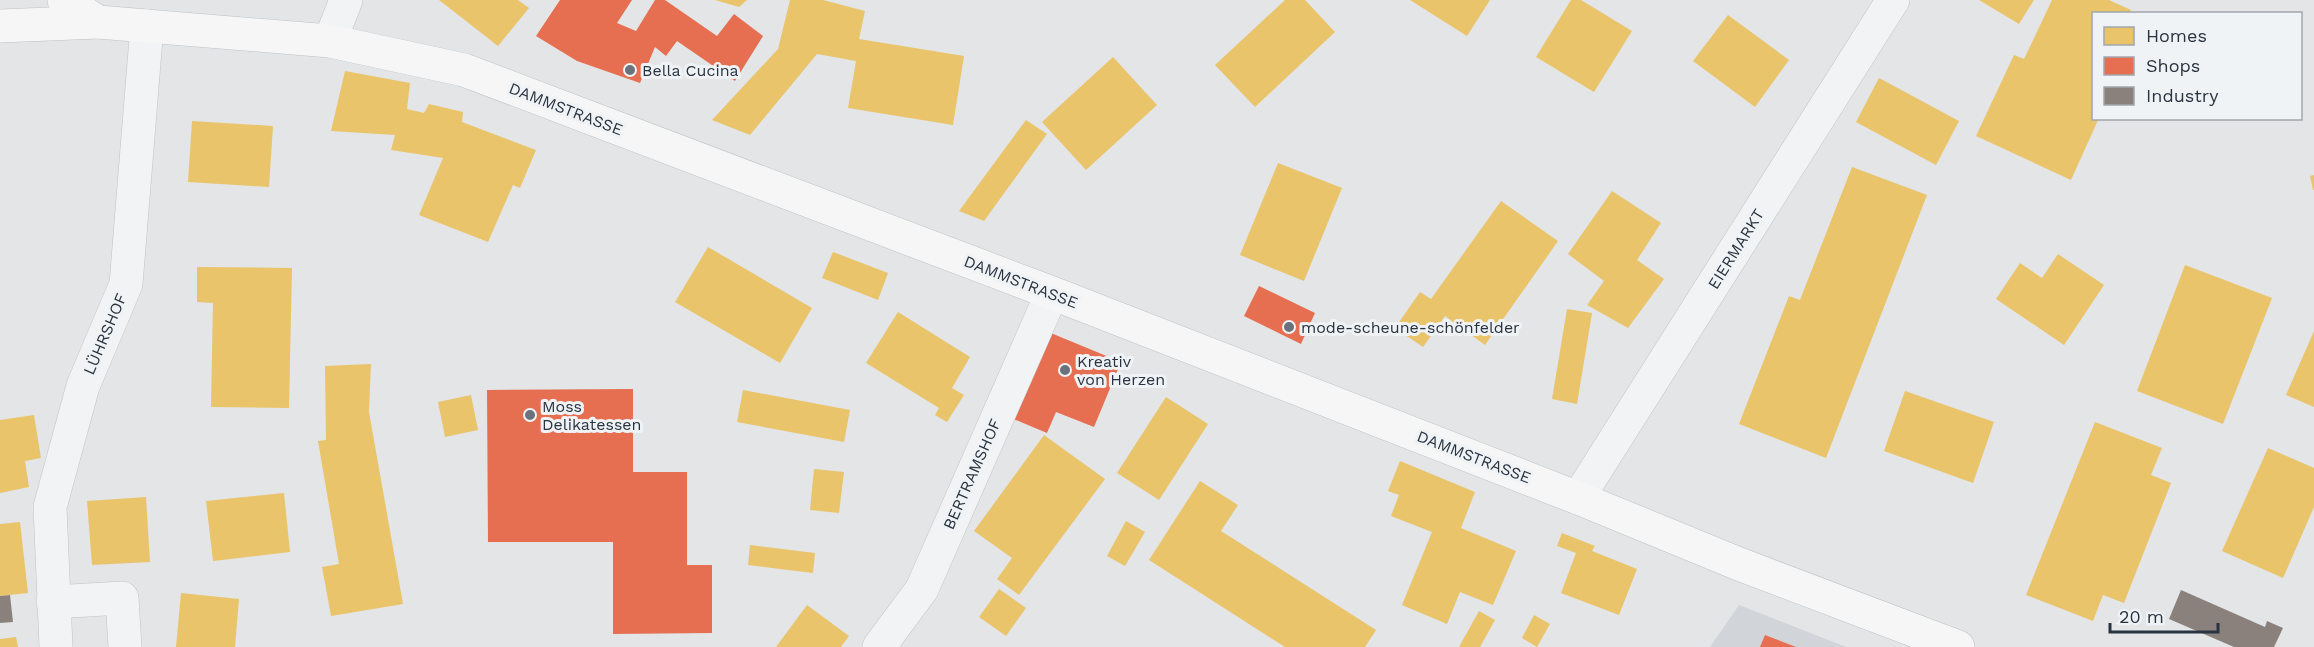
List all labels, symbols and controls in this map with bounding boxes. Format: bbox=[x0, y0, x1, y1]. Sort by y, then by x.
legend bbox=[2092, 12, 2302, 120]
text: Homes bbox=[2146, 25, 2207, 46]
text: Shops bbox=[2146, 55, 2200, 76]
place label: Bella Cucina bbox=[642, 61, 739, 80]
marker: Bella Cucina bbox=[623, 63, 637, 77]
street label: DAMMSTRASSE bbox=[506, 79, 626, 139]
text: Industry bbox=[2146, 85, 2219, 106]
street label: EIERMARKT bbox=[1704, 205, 1768, 293]
street label: DAMMSTRASSE bbox=[961, 252, 1081, 312]
street label: LÜHRSHOF bbox=[79, 290, 131, 378]
place label: mode-scheune-schönfelder bbox=[1301, 318, 1520, 337]
marker: mode-scheune-schönfelder bbox=[1282, 320, 1296, 334]
place label: Kreativ von Herzen bbox=[1077, 352, 1165, 389]
marker: Kreativ von Herzen bbox=[1058, 363, 1072, 377]
place label: Moss Delikatessen bbox=[542, 397, 642, 434]
marker: Moss Delikatessen bbox=[523, 408, 537, 422]
street label: BERTRAMSHOF bbox=[939, 415, 1005, 532]
street label: DAMMSTRASSE bbox=[1414, 427, 1534, 487]
scale bar bbox=[2110, 596, 2218, 634]
text: 20 m bbox=[2119, 606, 2164, 627]

